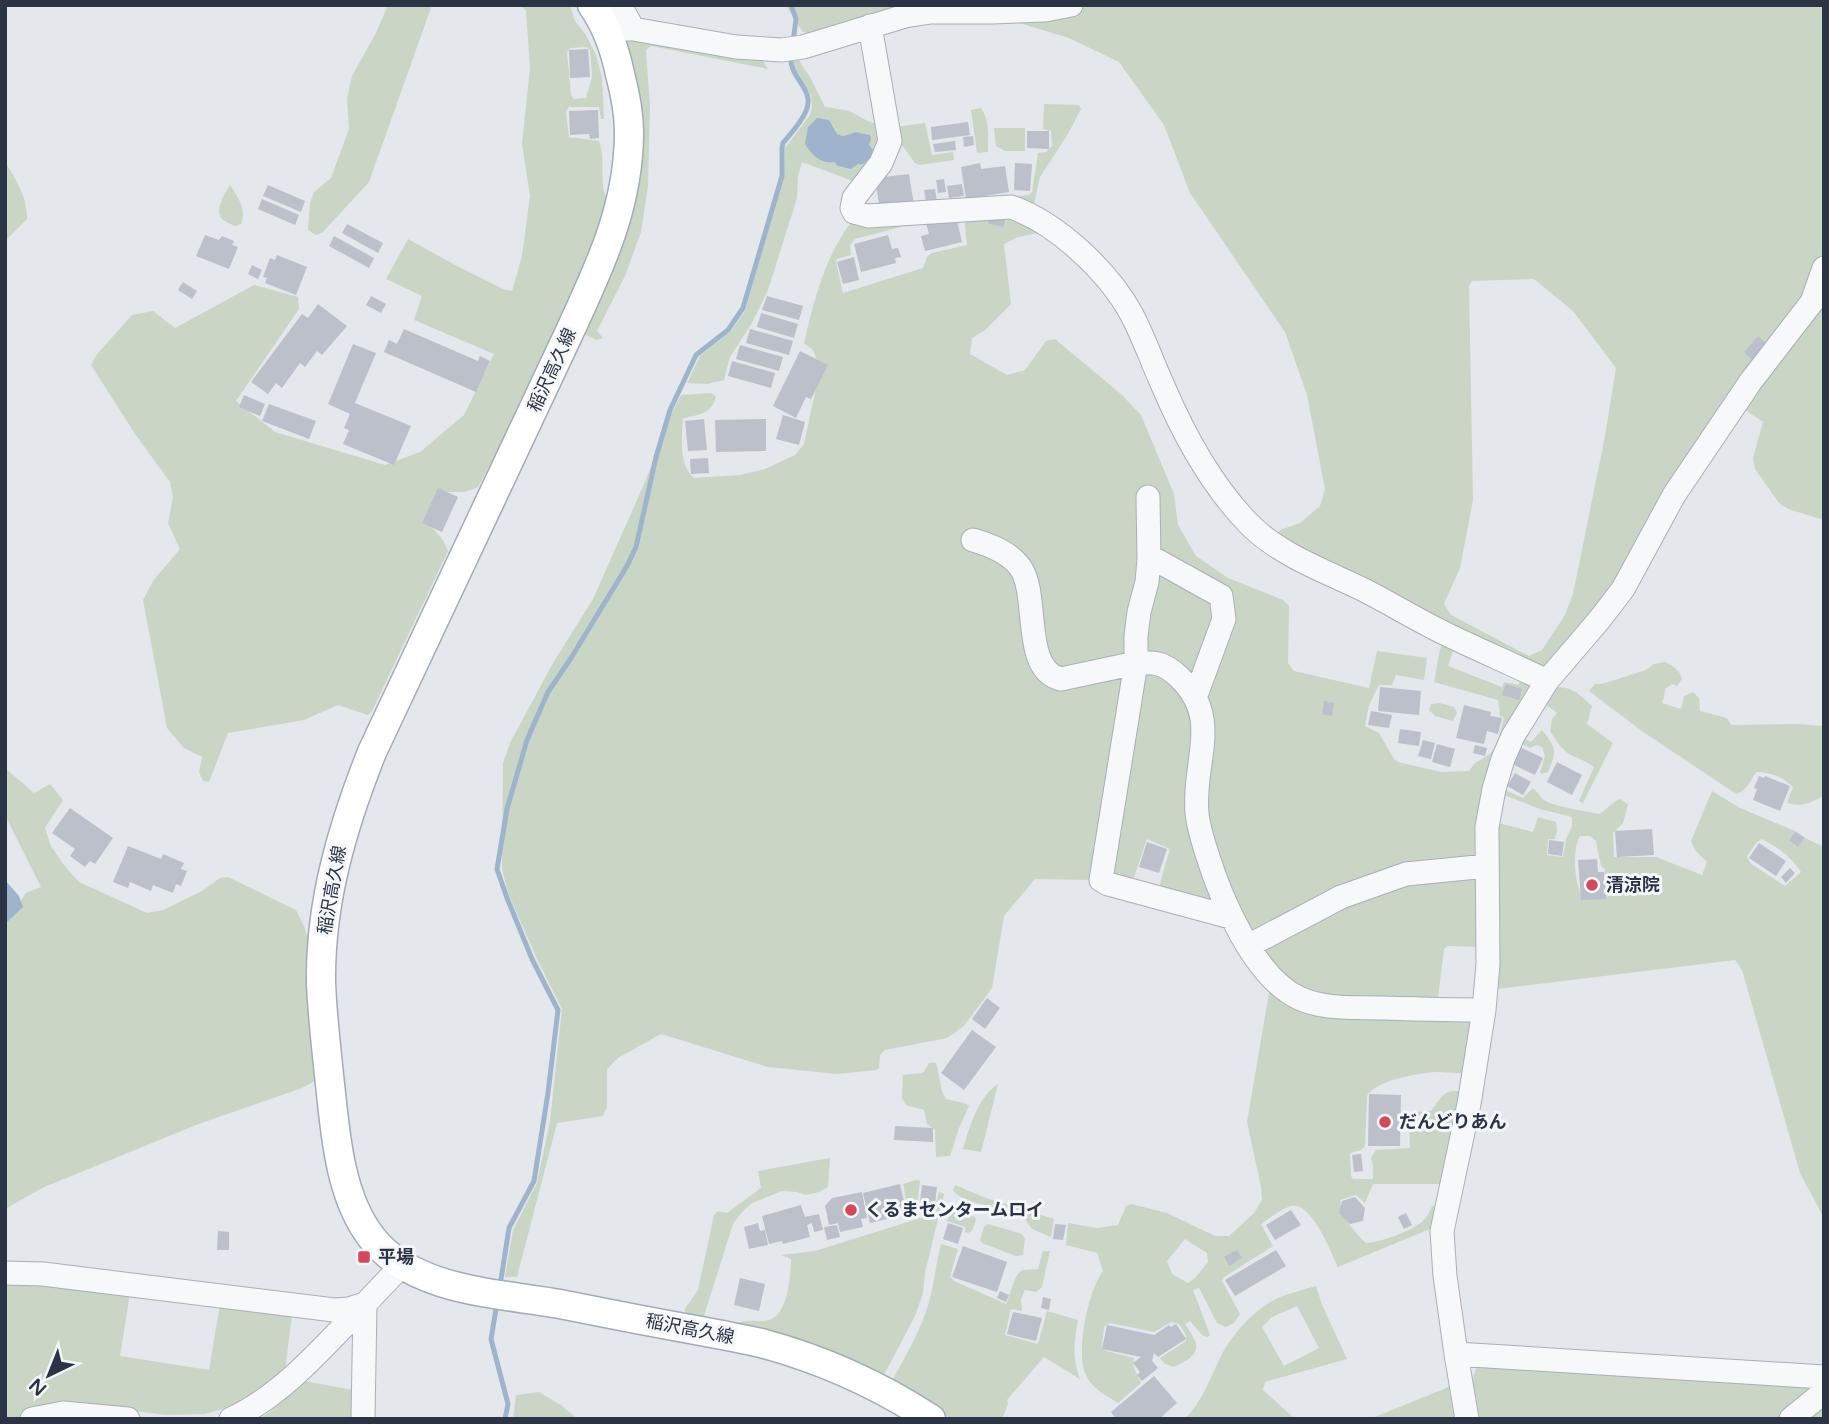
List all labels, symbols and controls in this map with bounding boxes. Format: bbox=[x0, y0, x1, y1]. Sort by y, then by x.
street label: 稲沢高久線 bbox=[523, 325, 581, 415]
street label: 稲沢高久線 bbox=[313, 844, 351, 936]
place label: 清涼院 bbox=[1606, 874, 1660, 896]
marker: 清涼院 bbox=[1584, 877, 1600, 893]
place label: だんどりあん bbox=[1399, 1111, 1506, 1133]
marker: だんどりあん bbox=[1377, 1114, 1393, 1130]
place label: くるまセンタームロイ bbox=[865, 1199, 1044, 1221]
marker: くるまセンタームロイ bbox=[843, 1202, 859, 1218]
place label: 平場 bbox=[378, 1246, 414, 1268]
marker: 平場 bbox=[356, 1249, 372, 1265]
street label: 稲沢高久線 bbox=[644, 1310, 736, 1348]
north arrow bbox=[14, 1340, 84, 1410]
text: N bbox=[25, 1373, 51, 1400]

